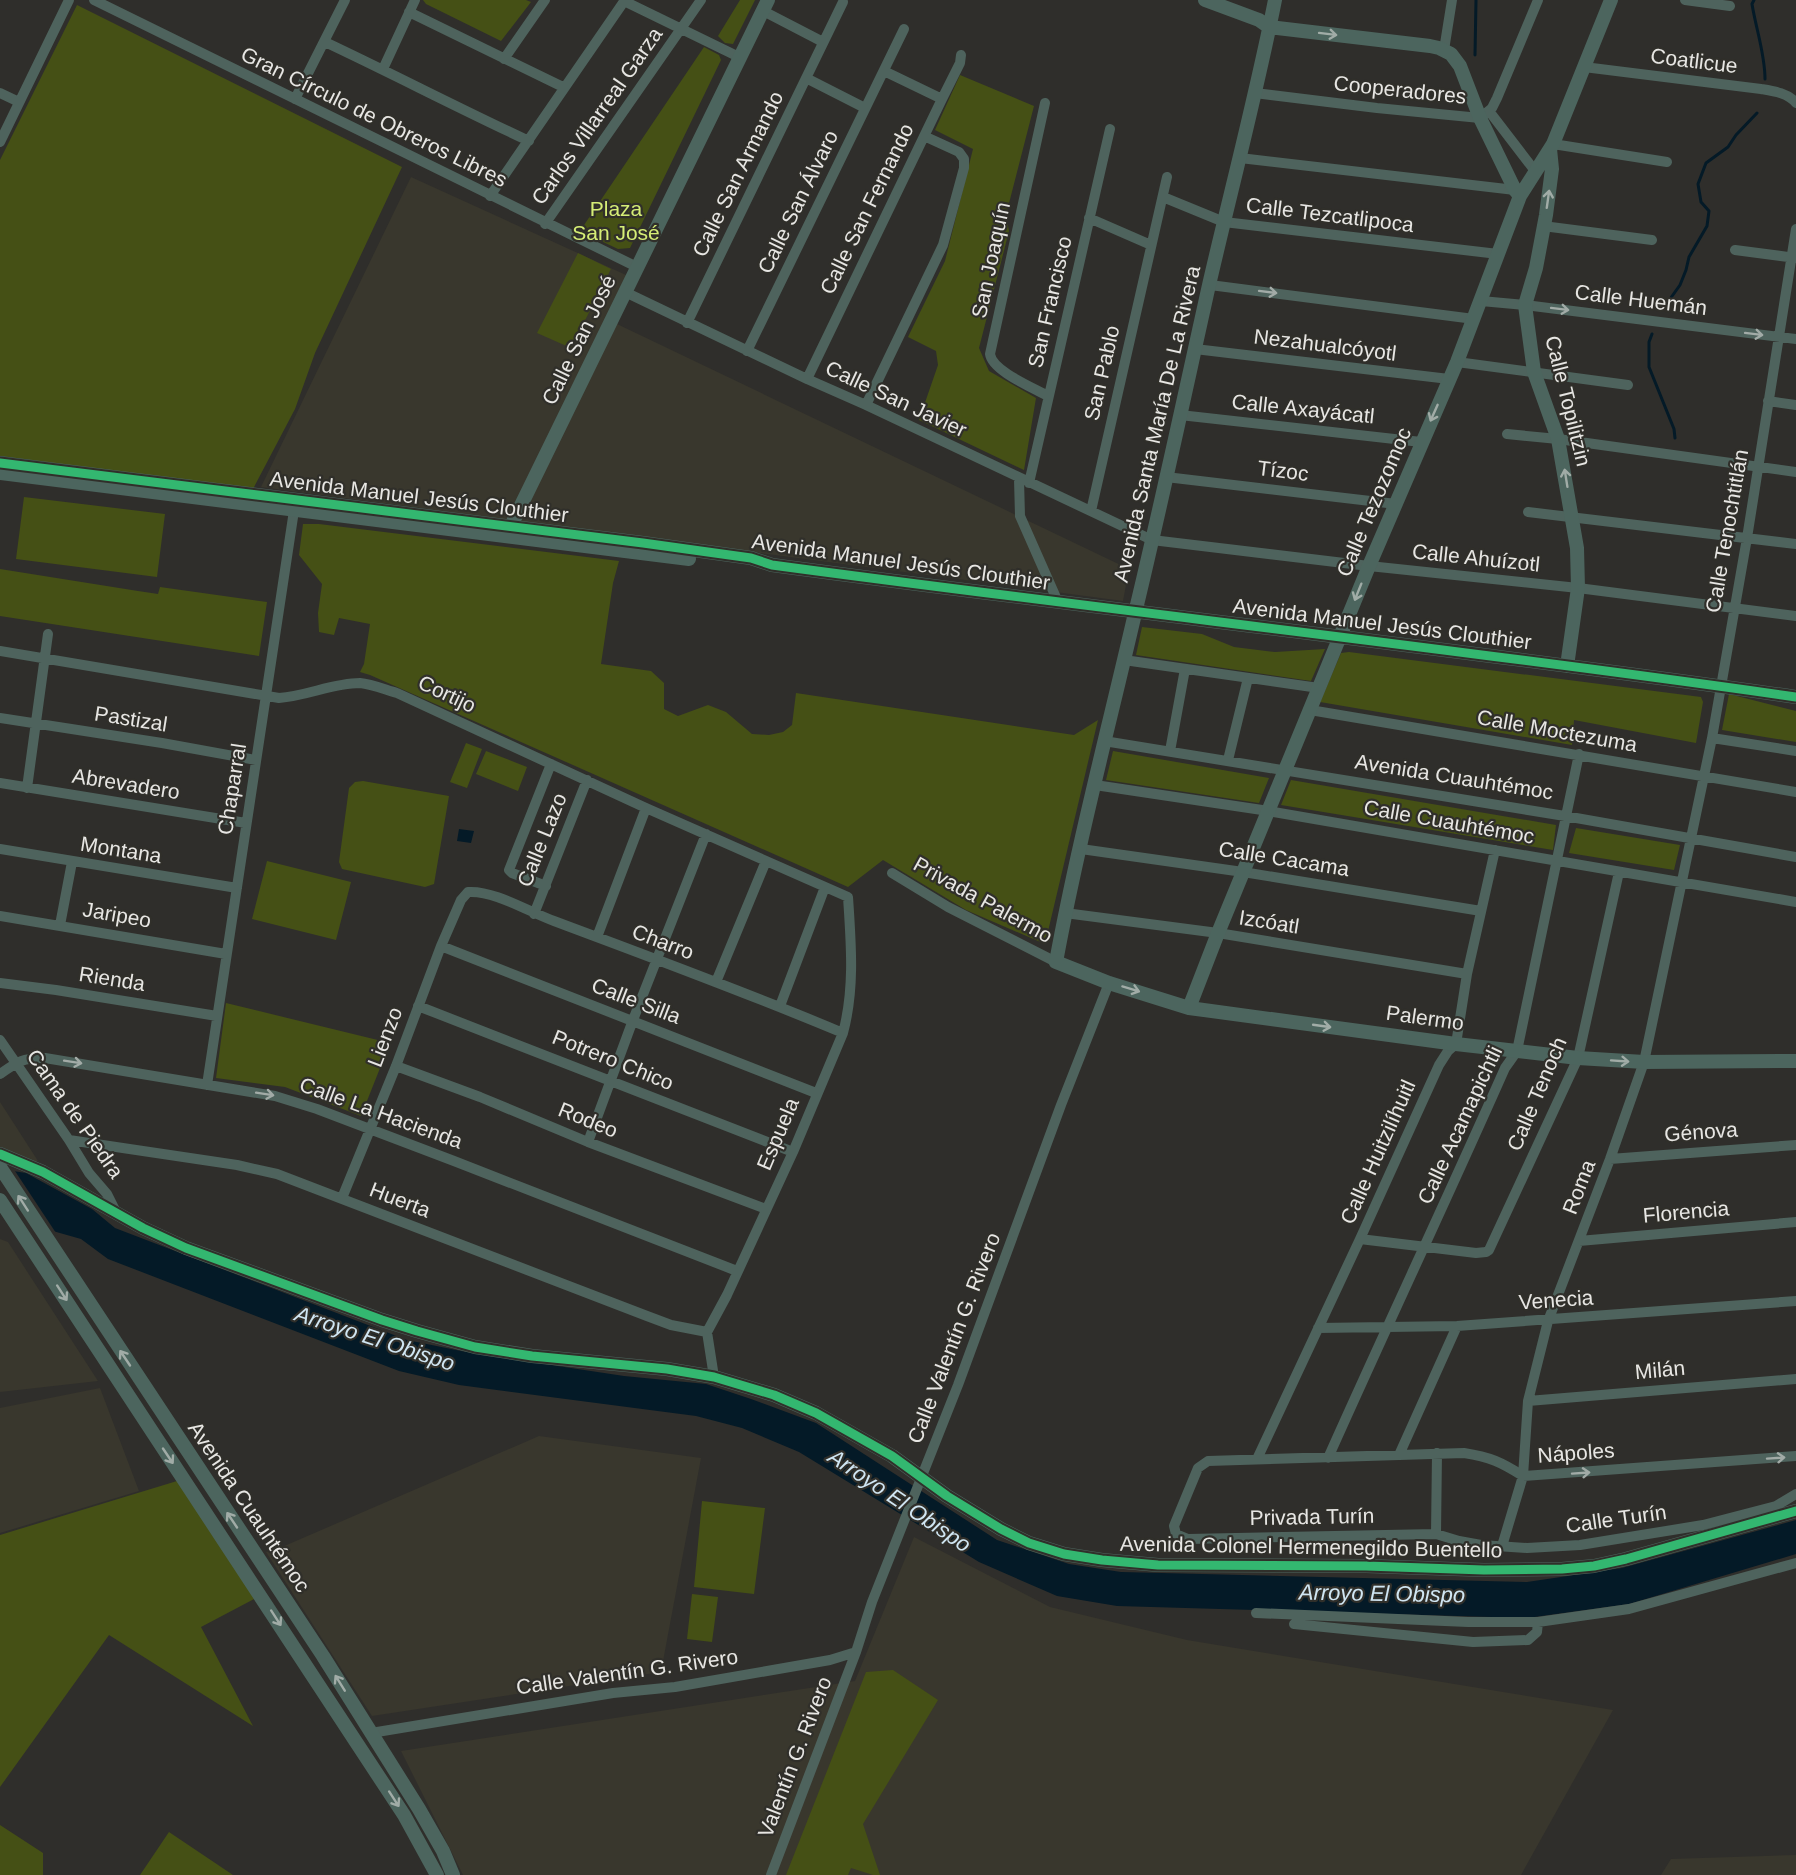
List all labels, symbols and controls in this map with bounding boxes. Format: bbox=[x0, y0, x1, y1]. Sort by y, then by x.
street label: Carlos Villarreal Garza bbox=[527, 22, 667, 209]
one-way arrow bbox=[1317, 29, 1337, 40]
street label: Gran Círculo de Obreros Libres bbox=[238, 42, 511, 191]
street label: Coatlicue bbox=[1649, 44, 1739, 77]
street label: Cooperadores bbox=[1333, 71, 1467, 108]
street label: Calle San Armando bbox=[688, 87, 788, 260]
street label: Calle San Fernando bbox=[815, 120, 918, 298]
street label: Calle San Álvaro bbox=[753, 126, 842, 277]
one-way arrow bbox=[1543, 190, 1554, 210]
street label: Calle Tezcatlipoca bbox=[1245, 193, 1416, 236]
park label: Plaza San José bbox=[572, 197, 660, 244]
street label: San Joaquín bbox=[967, 200, 1014, 320]
street label: San Francisco bbox=[1023, 234, 1076, 370]
street label: Avenida Santa María De La Rivera bbox=[1109, 263, 1204, 584]
street label: Calle San José bbox=[537, 271, 620, 408]
street label: Calle Huemán bbox=[1574, 280, 1709, 319]
one-way arrow bbox=[1257, 287, 1277, 298]
one-way arrow bbox=[1550, 304, 1570, 315]
street label: San Pablo bbox=[1079, 323, 1124, 423]
street label: Nezahualcóyotl bbox=[1252, 324, 1398, 365]
one-way arrow bbox=[1743, 329, 1763, 340]
street label: Calle Topilitzin bbox=[1541, 333, 1596, 469]
street label: Calle San Javier bbox=[822, 356, 970, 441]
street label: Calle Axayácatl bbox=[1230, 390, 1376, 427]
one-way arrow bbox=[1428, 403, 1440, 421]
street label: Calle Tezozomoc bbox=[1332, 424, 1415, 580]
street label: Calle Tenochtitlán bbox=[1701, 447, 1752, 614]
street label: Tízoc bbox=[1256, 456, 1310, 485]
street label: Avenida Manuel Jesús Clouthier bbox=[268, 467, 570, 526]
one-way arrow bbox=[1560, 469, 1571, 488]
street label: Avenida Manuel Jesús Clouthier bbox=[751, 529, 1052, 594]
street label: Calle Ahuízotl bbox=[1411, 539, 1541, 576]
one-way arrow bbox=[1352, 582, 1363, 601]
street label: Avenida Manuel Jesús Clouthier bbox=[1231, 594, 1533, 653]
street label: Cortijo bbox=[415, 670, 480, 717]
street label: Pastizal bbox=[93, 701, 169, 736]
street label: Calle Moctezuma bbox=[1475, 705, 1639, 756]
street label: Chaparral bbox=[213, 742, 250, 836]
street label: Avenida Cuauhtémoc bbox=[1353, 749, 1555, 804]
street label: Abrevadero bbox=[71, 764, 181, 803]
street label: Calle Lazo bbox=[512, 790, 571, 890]
street label: Calle Cuauhtémoc bbox=[1362, 795, 1536, 848]
street label: Montana bbox=[79, 832, 164, 867]
street label: Calle Cacama bbox=[1217, 837, 1351, 880]
street label: Privada Palermo bbox=[910, 852, 1057, 947]
street label: Jaripeo bbox=[81, 897, 153, 932]
street label: Izcóatl bbox=[1237, 905, 1301, 938]
street label: Charro bbox=[629, 919, 697, 964]
street label: Rienda bbox=[77, 962, 147, 995]
street label: Calle Silla bbox=[588, 973, 684, 1028]
one-way arrow bbox=[1121, 985, 1140, 996]
street label: Palermo bbox=[1385, 1001, 1465, 1034]
street label: Lienzo bbox=[363, 1004, 406, 1070]
one-way arrow bbox=[1311, 1020, 1331, 1031]
street label: Potrero Chico bbox=[549, 1025, 677, 1094]
street label: Calle Tenoch bbox=[1502, 1034, 1571, 1154]
street label: Calle Acamapichtli bbox=[1413, 1042, 1506, 1207]
street label: Cama de Piedra bbox=[22, 1045, 129, 1183]
one-way arrow bbox=[1609, 1056, 1629, 1067]
one-way arrow bbox=[62, 1057, 82, 1068]
street label: Calle La Hacienda bbox=[297, 1072, 466, 1153]
street label: Calle Huitzilíhuitl bbox=[1335, 1076, 1420, 1227]
one-way arrow bbox=[255, 1089, 274, 1100]
street label: Espuela bbox=[752, 1094, 803, 1173]
street label: Rodeo bbox=[555, 1097, 621, 1142]
street label: Génova bbox=[1663, 1117, 1739, 1146]
street label: Roma bbox=[1558, 1156, 1599, 1217]
street label: Huerta bbox=[367, 1178, 434, 1222]
one-way arrow bbox=[17, 1195, 29, 1212]
street label: Florencia bbox=[1642, 1196, 1730, 1227]
street label: Calle Valentín G. Rivero bbox=[903, 1229, 1004, 1446]
one-way arrow bbox=[56, 1284, 68, 1300]
street label: Venecia bbox=[1518, 1285, 1594, 1314]
water label: Arroyo El Obispo bbox=[290, 1300, 458, 1376]
one-way arrow bbox=[119, 1350, 131, 1366]
street label: Milán bbox=[1634, 1356, 1686, 1383]
street label: Avenida Cuauhtémoc bbox=[184, 1417, 315, 1596]
street label: Nápoles bbox=[1537, 1438, 1615, 1467]
water label: Arroyo El Obispo bbox=[822, 1442, 976, 1557]
one-way arrow bbox=[162, 1447, 174, 1464]
one-way arrow bbox=[1765, 1452, 1785, 1463]
one-way arrow bbox=[1571, 1467, 1591, 1478]
street label: Calle Turín bbox=[1564, 1500, 1668, 1537]
street label: Privada Turín bbox=[1249, 1504, 1375, 1529]
one-way arrow bbox=[226, 1513, 238, 1529]
street label: Avenida Colonel Hermenegildo Buentello bbox=[1120, 1532, 1502, 1561]
water label: Arroyo El Obispo bbox=[1297, 1580, 1465, 1607]
one-way arrow bbox=[270, 1610, 282, 1626]
street label: Calle Valentín G. Rivero bbox=[515, 1645, 739, 1698]
street label: Valentín G. Rivero bbox=[753, 1673, 836, 1840]
one-way arrow bbox=[333, 1675, 345, 1692]
one-way arrow bbox=[388, 1791, 400, 1807]

